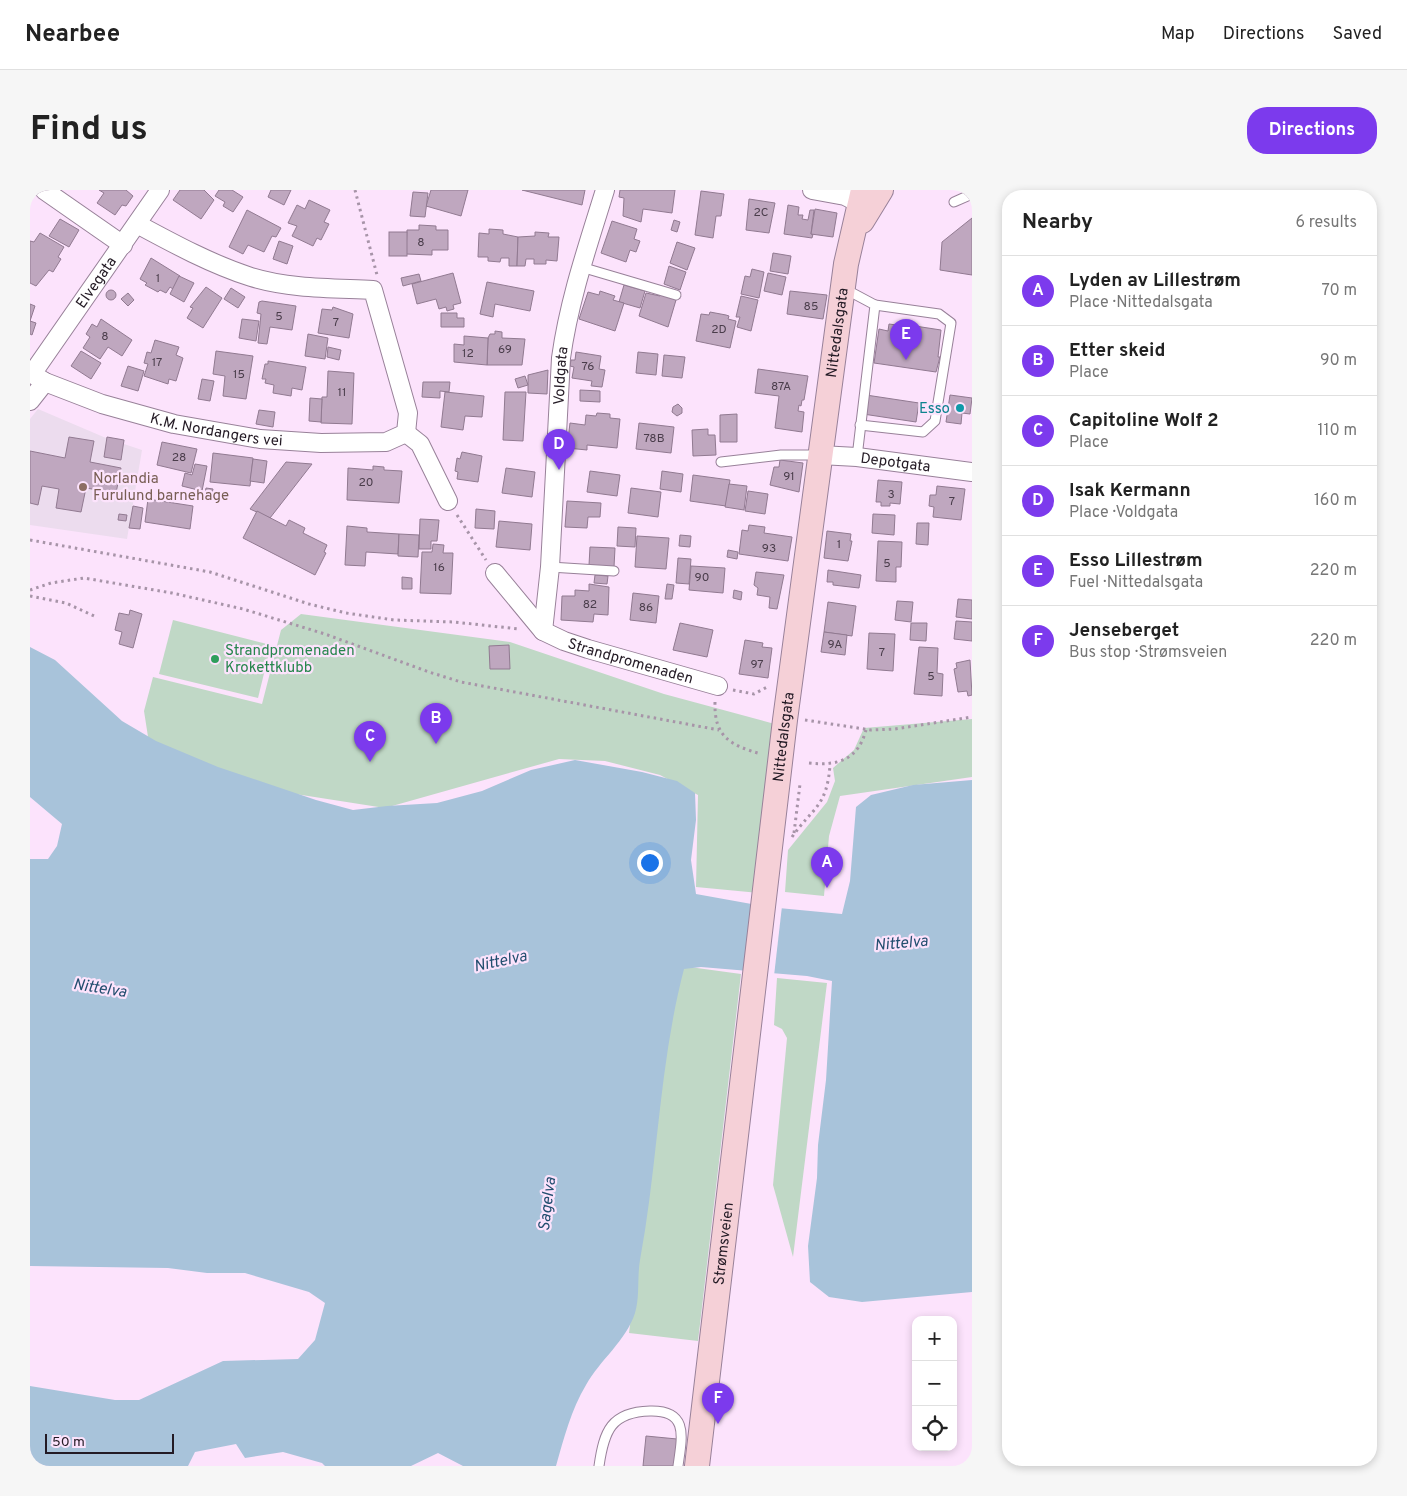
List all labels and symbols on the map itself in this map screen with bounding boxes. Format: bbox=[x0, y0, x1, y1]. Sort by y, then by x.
house number: 2C bbox=[753, 205, 769, 221]
house number: 8 bbox=[417, 235, 425, 251]
street label: Elvegata bbox=[73, 254, 122, 313]
house number: 1 bbox=[156, 271, 160, 287]
street label: Nittedalsgata bbox=[823, 287, 854, 379]
house number: 85 bbox=[804, 299, 818, 315]
house number: 5 bbox=[275, 309, 283, 325]
house number: 7 bbox=[333, 315, 339, 331]
pin: E bbox=[890, 319, 922, 360]
house number: 2D bbox=[711, 322, 727, 338]
house number: 8 bbox=[101, 329, 109, 345]
house number: 69 bbox=[498, 342, 512, 358]
street label: Voldgata bbox=[551, 345, 574, 406]
house number: 12 bbox=[462, 346, 474, 362]
house number: 17 bbox=[152, 355, 162, 371]
house number: 76 bbox=[582, 359, 594, 375]
house number: 15 bbox=[233, 367, 245, 383]
house number: 87A bbox=[771, 379, 791, 395]
house number: 11 bbox=[338, 385, 346, 401]
place label: Esso bbox=[919, 400, 950, 419]
marker: Esso bbox=[954, 402, 966, 414]
street label: K.M. Nordangers vei bbox=[148, 410, 283, 451]
pin: D bbox=[543, 429, 575, 470]
house number: 78B bbox=[643, 431, 665, 447]
house number: 28 bbox=[172, 450, 186, 466]
street label: Depotgata bbox=[859, 450, 932, 478]
house number: 91 bbox=[783, 469, 795, 485]
place label: Norlandia Furulund barnehage bbox=[93, 470, 229, 506]
house number: 20 bbox=[358, 475, 374, 491]
marker: Norlandia Furulund barnehage bbox=[77, 481, 89, 493]
house number: 3 bbox=[887, 487, 895, 503]
house number: 7 bbox=[949, 494, 955, 510]
house number: 1 bbox=[837, 537, 841, 553]
house number: 93 bbox=[762, 541, 776, 557]
house number: 5 bbox=[883, 556, 891, 572]
house number: 16 bbox=[433, 560, 445, 576]
house number: 90 bbox=[695, 570, 709, 586]
house number: 82 bbox=[583, 597, 597, 613]
house number: 86 bbox=[639, 600, 653, 616]
street label: Strandpromenaden bbox=[565, 635, 695, 689]
house number: 9A bbox=[828, 637, 842, 653]
place label: Strandpromenaden Krokettklubb bbox=[225, 642, 355, 678]
house number: 7 bbox=[879, 645, 885, 661]
marker: Strandpromenaden Krokettklubb bbox=[209, 653, 221, 665]
house number: 97 bbox=[750, 657, 764, 673]
house number: 5 bbox=[927, 669, 935, 685]
street label: Nittedalsgata bbox=[770, 691, 800, 783]
pin: B bbox=[420, 703, 452, 744]
pin: C bbox=[354, 721, 386, 762]
pin: A bbox=[811, 847, 843, 888]
your location bbox=[637, 850, 663, 876]
water label: Nittelva bbox=[874, 932, 930, 956]
water label: Nittelva bbox=[472, 946, 529, 977]
water label: Nittelva bbox=[72, 975, 128, 1003]
water label: Sagelva bbox=[535, 1175, 561, 1232]
street label: Strømsveien bbox=[710, 1201, 739, 1286]
pin: F bbox=[702, 1383, 734, 1424]
scale bar bbox=[45, 1431, 174, 1454]

